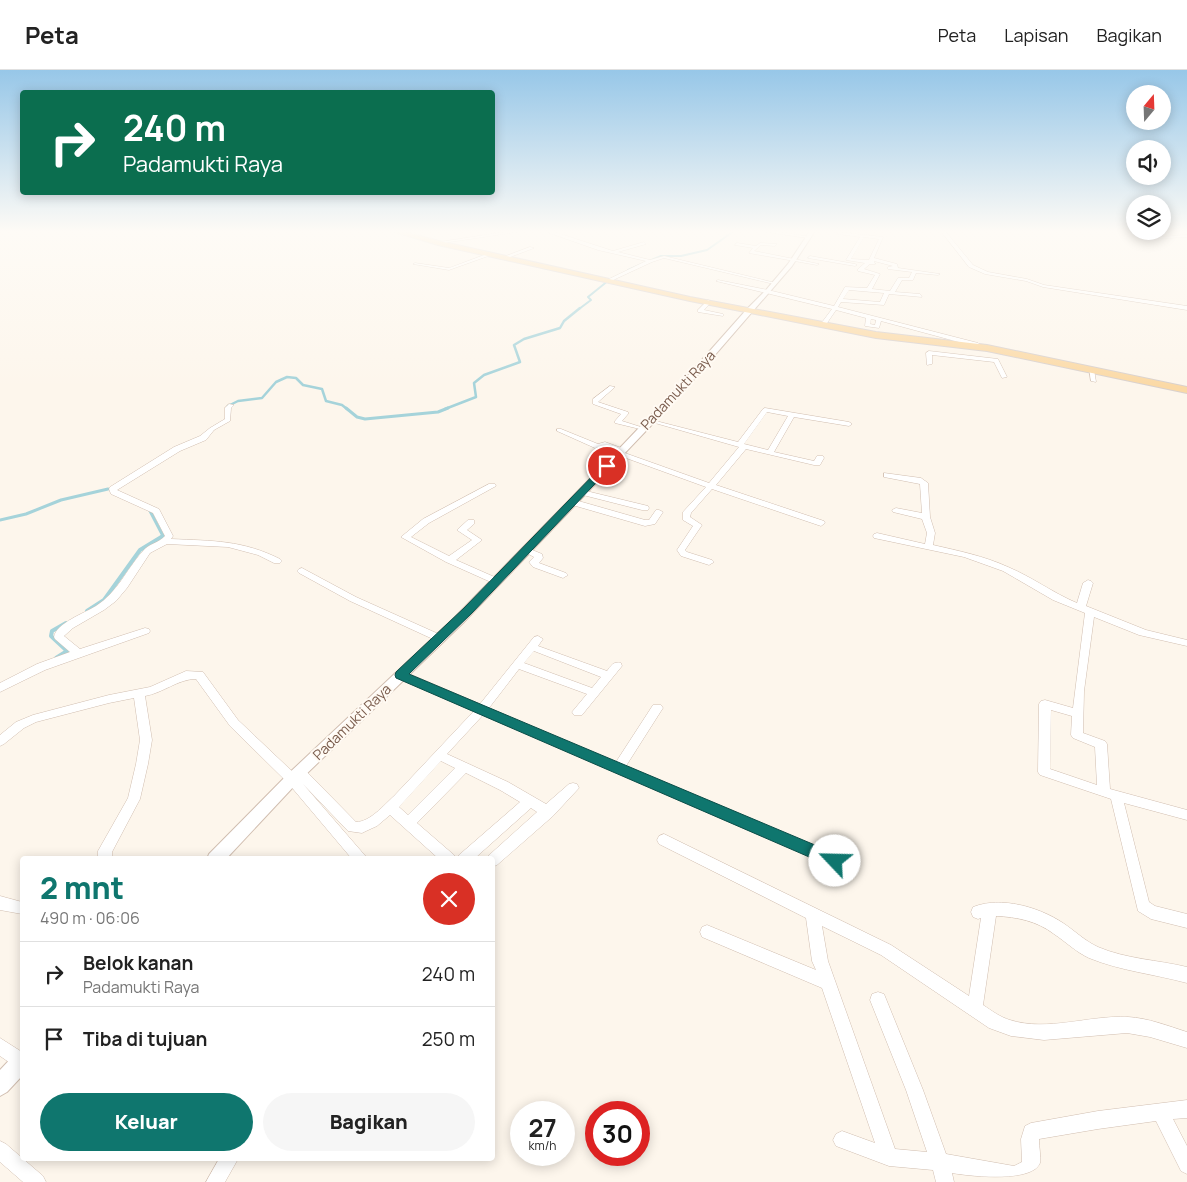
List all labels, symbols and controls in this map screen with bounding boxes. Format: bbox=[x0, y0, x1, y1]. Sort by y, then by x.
text: Peta bbox=[25, 18, 79, 51]
text: Peta bbox=[938, 23, 976, 47]
text: Lapisan bbox=[1004, 23, 1068, 47]
text: Bagikan bbox=[1096, 23, 1162, 47]
north arrow bbox=[1126, 85, 1171, 130]
map controls bbox=[1126, 85, 1171, 240]
text: 240 m bbox=[123, 104, 226, 152]
icon: right bbox=[40, 110, 105, 175]
button: sound bbox=[1126, 140, 1171, 185]
text: Padamukti Raya bbox=[123, 149, 283, 179]
button: layers bbox=[1126, 195, 1171, 240]
street label: Padamukti Raya bbox=[636, 346, 719, 433]
pin bbox=[586, 445, 628, 487]
icon: arrive bbox=[593, 452, 621, 480]
street label: Padamukti Raya bbox=[308, 679, 395, 764]
position arrow bbox=[808, 834, 860, 886]
text: 2 mnt bbox=[40, 867, 124, 908]
button: close bbox=[423, 873, 475, 925]
text: 490 m · 06:06 bbox=[40, 907, 140, 929]
text: Belok kanan bbox=[83, 950, 193, 976]
icon: right bbox=[40, 960, 68, 988]
text: 240 m bbox=[422, 961, 475, 987]
text: Padamukti Raya bbox=[83, 976, 199, 998]
icon: arrive bbox=[40, 1025, 68, 1053]
text: Tiba di tujuan bbox=[83, 1026, 207, 1052]
text: 250 m bbox=[422, 1026, 475, 1052]
button: Keluar bbox=[40, 1093, 253, 1151]
button: Bagikan bbox=[263, 1093, 475, 1151]
speed limit sign: 30 bbox=[585, 1101, 650, 1166]
text: 27 bbox=[528, 1110, 557, 1145]
text: km/h bbox=[529, 1137, 556, 1154]

